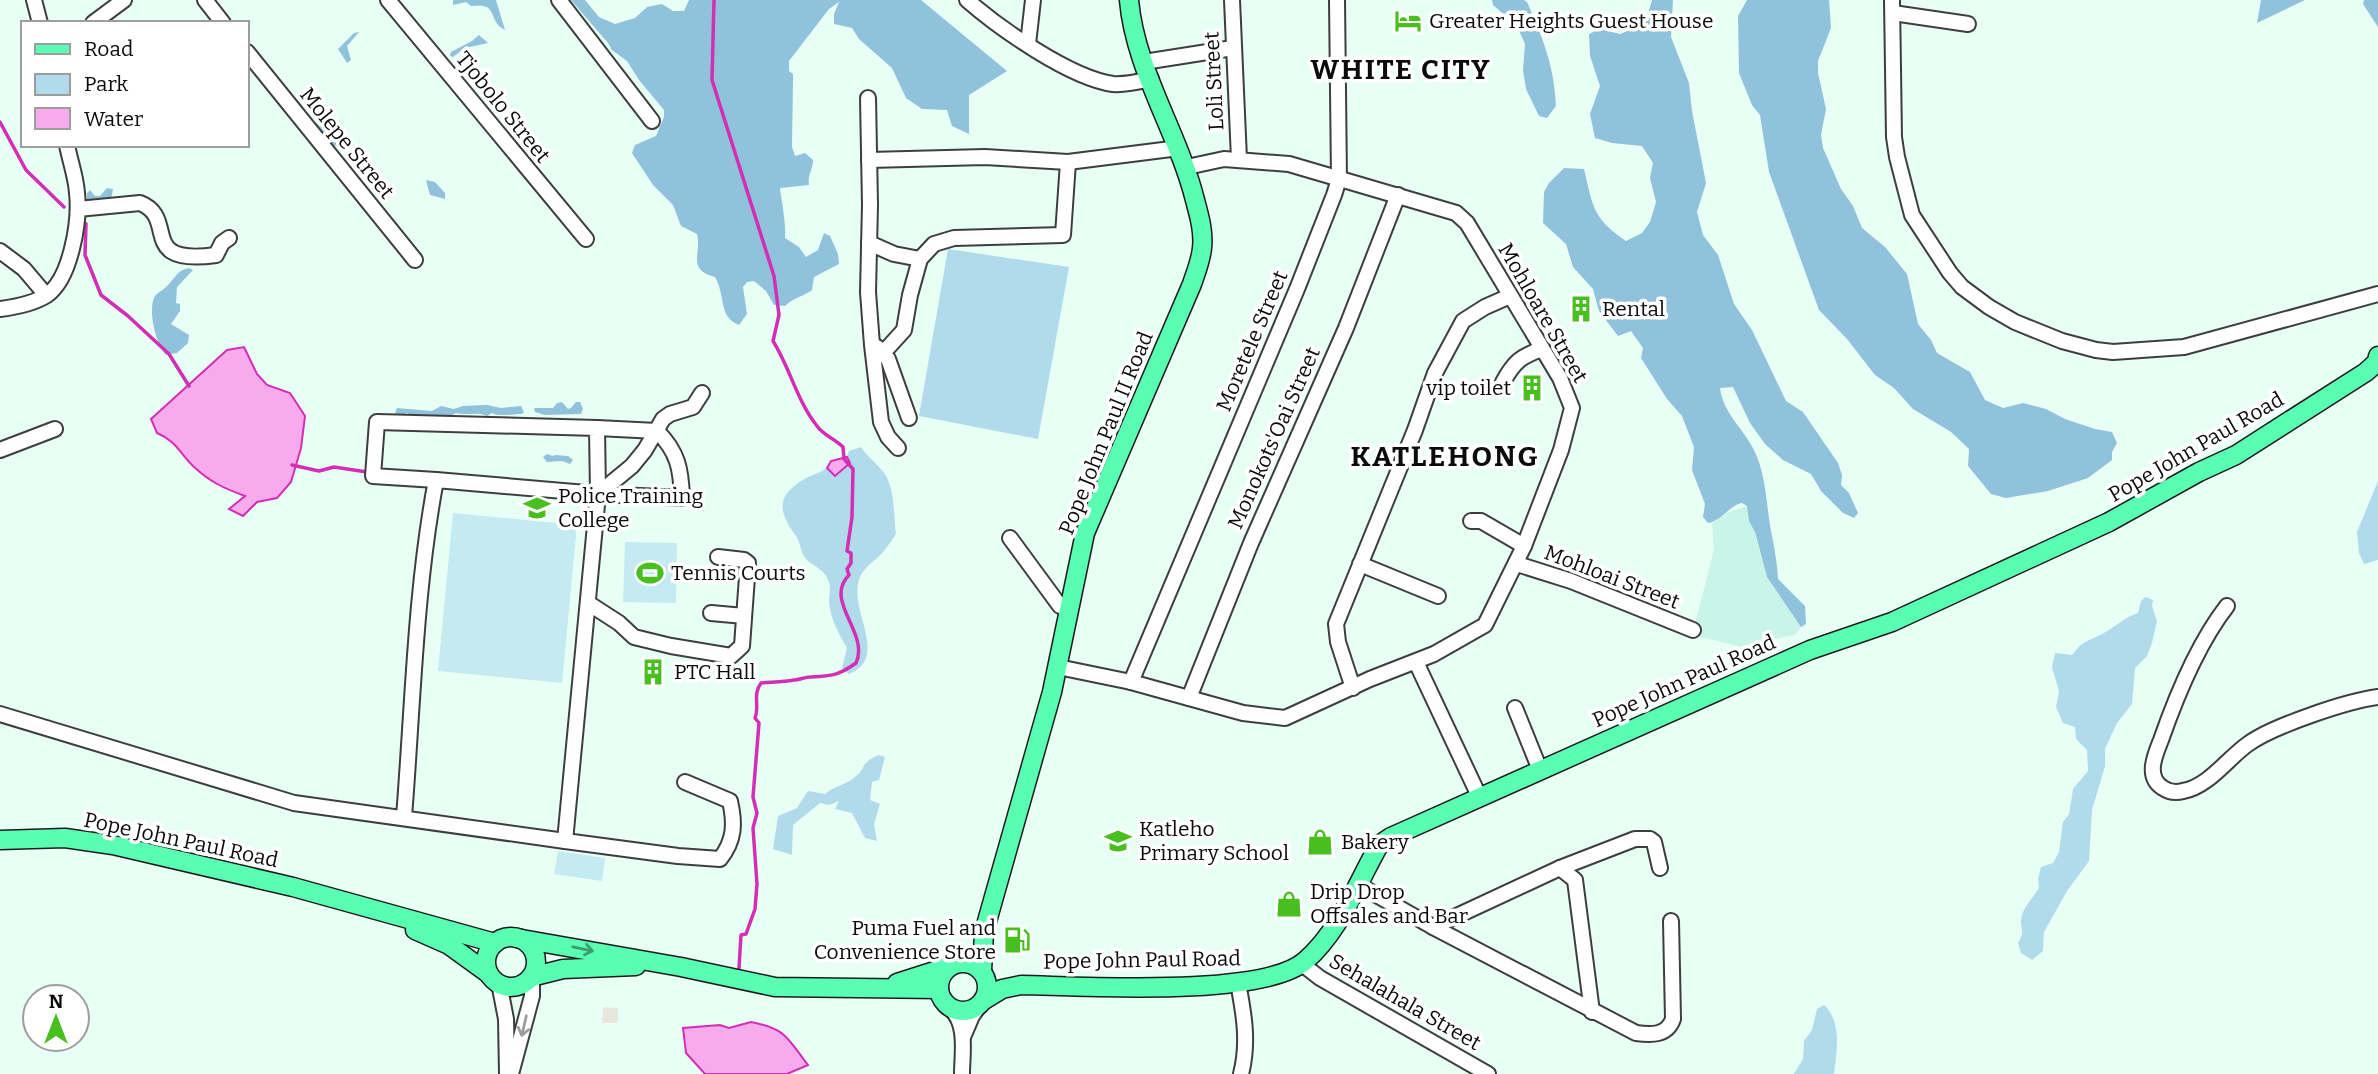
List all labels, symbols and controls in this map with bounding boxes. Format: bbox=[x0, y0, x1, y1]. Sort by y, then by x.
hotel icon: Greater Heights Guest House bbox=[1393, 6, 1423, 36]
place label: Greater Heights Guest House bbox=[1429, 8, 1713, 34]
legend bbox=[21, 21, 248, 147]
street label: Loli Street bbox=[1198, 30, 1230, 131]
text: Road bbox=[84, 36, 133, 62]
street label: Tjobolo Street bbox=[450, 46, 556, 168]
district label: WHITE CITY bbox=[1311, 53, 1491, 86]
text: Park bbox=[84, 71, 128, 97]
street label: Molepe Street bbox=[294, 82, 400, 204]
text: Water bbox=[84, 106, 143, 132]
street label: Mohloare Street bbox=[1493, 239, 1594, 388]
street label: Moretele Street bbox=[1211, 266, 1294, 415]
building icon: Rental bbox=[1566, 294, 1596, 324]
place label: Rental bbox=[1602, 296, 1665, 322]
street label: Pope John Paul II Road bbox=[1053, 328, 1159, 538]
street label: Monokots'Oai Street bbox=[1222, 343, 1326, 533]
building icon: vip toilet bbox=[1517, 373, 1547, 403]
place label: vip toilet bbox=[1425, 375, 1511, 401]
street label: Pope John Paul Road bbox=[2104, 386, 2288, 508]
district label: KATLEHONG bbox=[1350, 440, 1540, 473]
place label: Police Training College bbox=[558, 483, 704, 533]
school or university icon: Police Training College bbox=[522, 493, 552, 523]
street label: Mohloai Street bbox=[1541, 539, 1684, 615]
sports icon: Tennis Courts bbox=[635, 558, 665, 588]
place label: Tennis Courts bbox=[671, 560, 806, 586]
street label: Pope John Paul Road bbox=[1588, 629, 1780, 733]
building icon: PTC Hall bbox=[638, 657, 668, 687]
place label: PTC Hall bbox=[674, 659, 756, 685]
street label: Pope John Paul Road bbox=[82, 807, 280, 873]
place label: Katleho Primary School bbox=[1139, 816, 1289, 866]
school or university icon: Katleho Primary School bbox=[1103, 826, 1133, 856]
shop icon: Bakery bbox=[1305, 827, 1335, 857]
place label: Bakery bbox=[1341, 829, 1410, 855]
place label: Drip Drop Offsales and Bar bbox=[1310, 879, 1468, 929]
shop icon: Drip Drop Offsales and Bar bbox=[1274, 889, 1304, 919]
place label: Puma Fuel and Convenience Store bbox=[814, 915, 996, 965]
fuel station icon: Puma Fuel and Convenience Store bbox=[1002, 925, 1032, 955]
one-way arrow bbox=[571, 943, 594, 957]
street label: Pope John Paul Road bbox=[1043, 945, 1241, 975]
street label: Sehalahala Street bbox=[1324, 948, 1486, 1056]
north arrow bbox=[21, 983, 91, 1053]
text: N bbox=[49, 990, 64, 1013]
one-way arrow bbox=[517, 1014, 531, 1037]

